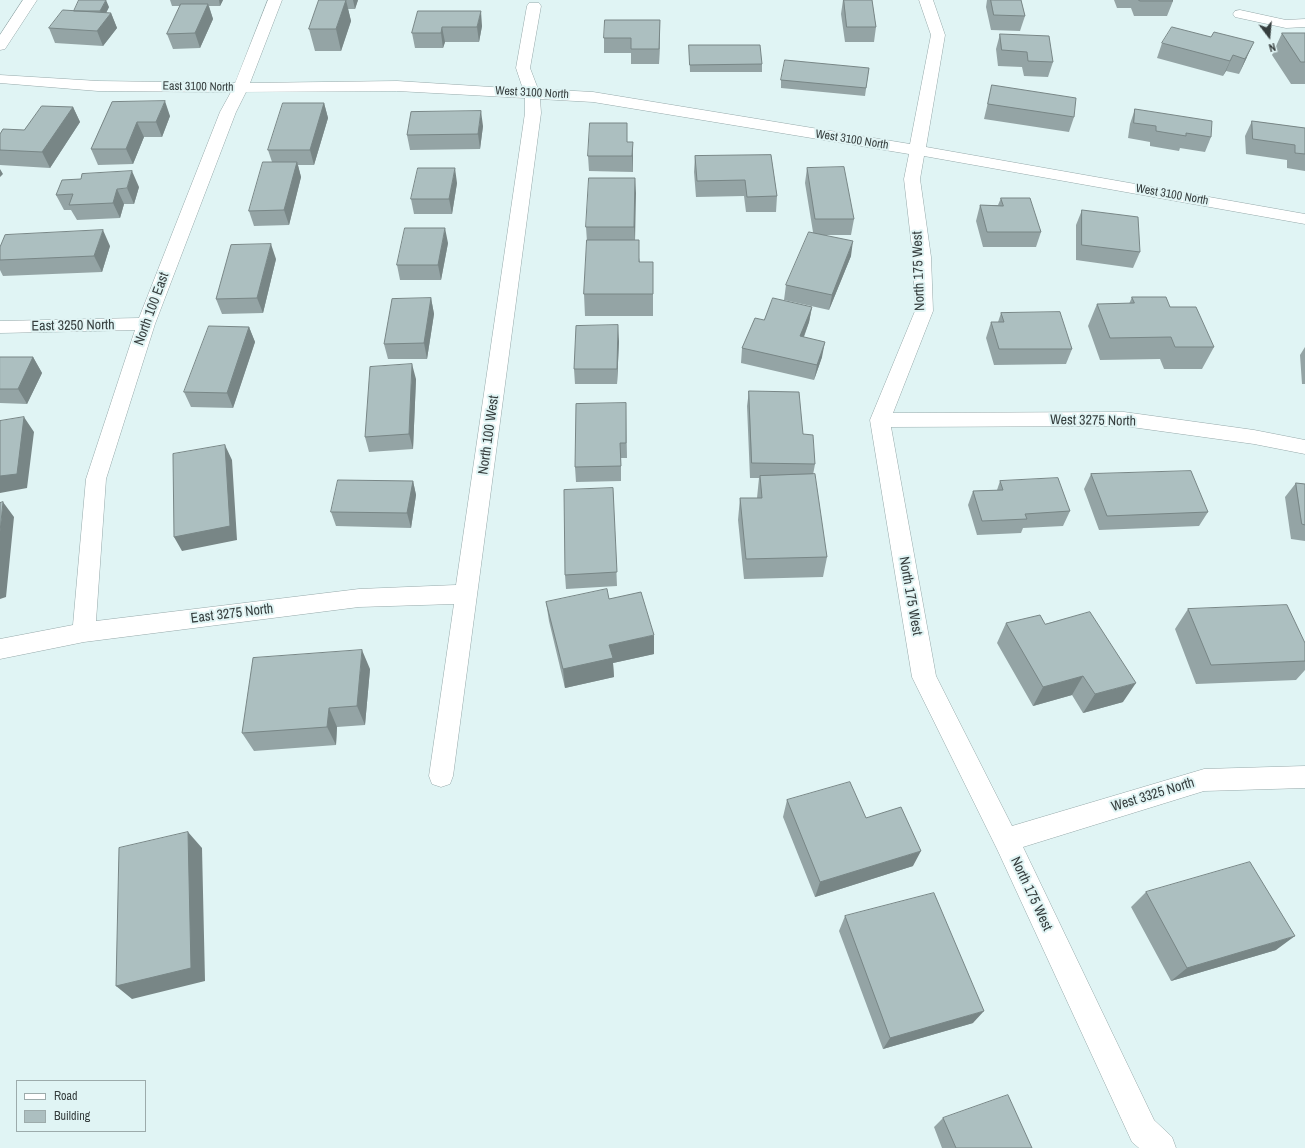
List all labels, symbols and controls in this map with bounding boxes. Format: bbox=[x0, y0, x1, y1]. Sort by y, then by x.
north arrow bbox=[1249, 16, 1289, 56]
text: N bbox=[1267, 40, 1277, 55]
street label: East 3100 North bbox=[162, 79, 234, 95]
street label: West 3100 North bbox=[495, 84, 569, 102]
street label: West 3100 North bbox=[814, 127, 890, 153]
street label: West 3100 North bbox=[1134, 182, 1210, 208]
street label: North 175 West bbox=[909, 231, 929, 311]
street label: North 100 East bbox=[131, 270, 173, 348]
street label: East 3250 North bbox=[31, 317, 115, 335]
street label: North 100 West bbox=[475, 394, 503, 476]
street label: West 3275 North bbox=[1050, 412, 1136, 430]
street label: North 175 West bbox=[895, 555, 925, 637]
street label: East 3275 North bbox=[190, 601, 274, 627]
street label: West 3325 North bbox=[1109, 774, 1197, 816]
street label: North 175 West bbox=[1007, 854, 1055, 934]
legend bbox=[16, 1080, 146, 1132]
text: Road bbox=[54, 1088, 78, 1104]
text: Building bbox=[54, 1108, 90, 1124]

